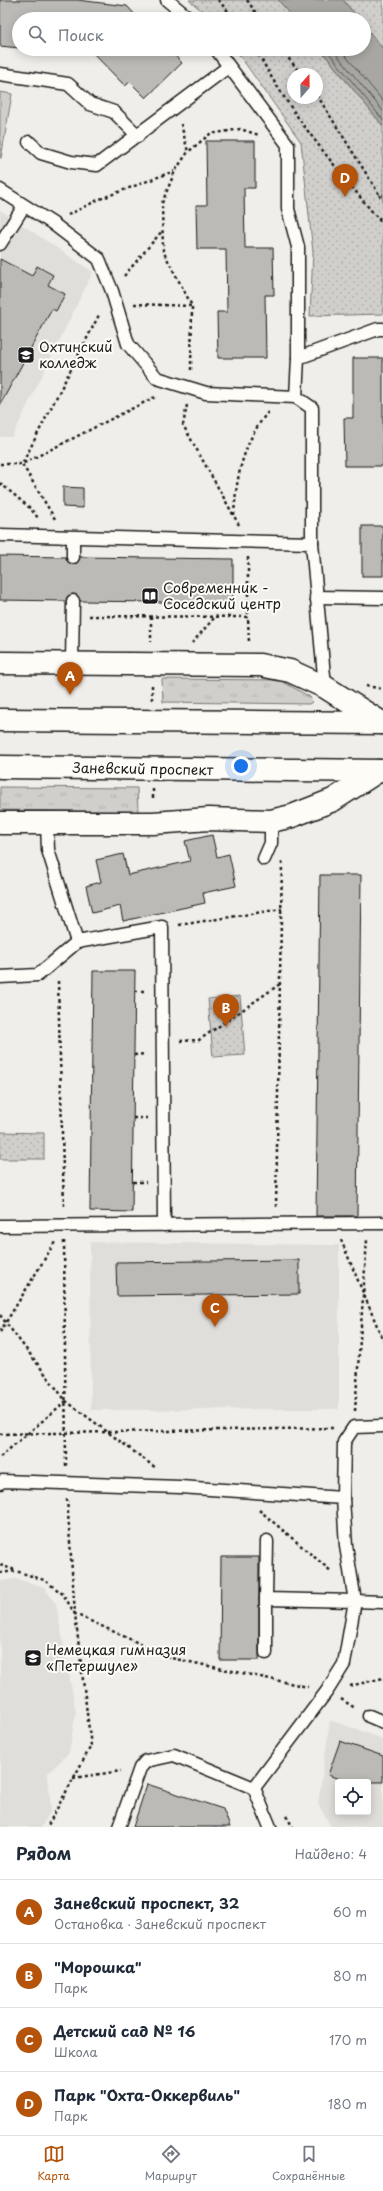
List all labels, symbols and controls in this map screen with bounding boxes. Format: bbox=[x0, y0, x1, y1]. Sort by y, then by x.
search box bbox=[12, 12, 371, 56]
icon: search bbox=[26, 23, 48, 45]
text: Поиск bbox=[58, 23, 104, 46]
north arrow bbox=[287, 68, 323, 104]
pin: D bbox=[332, 164, 358, 197]
place label: Охтинский колледж bbox=[39, 336, 113, 373]
school or university icon: Охтинский колледж bbox=[16, 345, 36, 365]
place label: Современник - Соседский центр bbox=[163, 577, 281, 614]
library icon: Современник - Соседский центр bbox=[140, 586, 160, 606]
pin: A bbox=[57, 662, 83, 695]
your location bbox=[231, 756, 251, 776]
street label: Заневский проспект bbox=[71, 757, 214, 780]
pin: B bbox=[213, 994, 239, 1027]
pin: C bbox=[202, 1294, 228, 1327]
place label: Немецкая гимназия «Петершуле» bbox=[46, 1639, 186, 1676]
school or university icon: Немецкая гимназия «Петершуле» bbox=[23, 1648, 43, 1668]
map controls bbox=[335, 1779, 371, 1815]
button: locate bbox=[335, 1779, 371, 1815]
text: Рядом bbox=[16, 1840, 71, 1866]
text: Найдено: 4 bbox=[295, 1844, 367, 1863]
text: Заневский проспект, 32 bbox=[54, 1891, 239, 1914]
text: A bbox=[24, 1902, 34, 1921]
text: 60 m bbox=[333, 1902, 367, 1921]
text: Остановка · Заневский проспект bbox=[54, 1914, 266, 1933]
text: "Морошка" bbox=[54, 1955, 142, 1978]
text: B bbox=[25, 1966, 33, 1985]
text: 80 m bbox=[333, 1966, 367, 1985]
text: Парк bbox=[54, 1978, 88, 1997]
text: Детский сад № 16 bbox=[54, 2019, 195, 2042]
text: C bbox=[24, 2030, 34, 2049]
text: 170 m bbox=[329, 2030, 367, 2049]
text: Школа bbox=[54, 2042, 98, 2061]
text: Парк "Охта-Оккервиль" bbox=[54, 2083, 240, 2106]
text: D bbox=[24, 2094, 34, 2113]
text: 180 m bbox=[328, 2094, 367, 2113]
text: Парк bbox=[54, 2106, 88, 2125]
tab: Карта bbox=[38, 2143, 70, 2184]
tab: Маршрут bbox=[145, 2143, 197, 2184]
tab: Сохранённые bbox=[272, 2143, 345, 2184]

